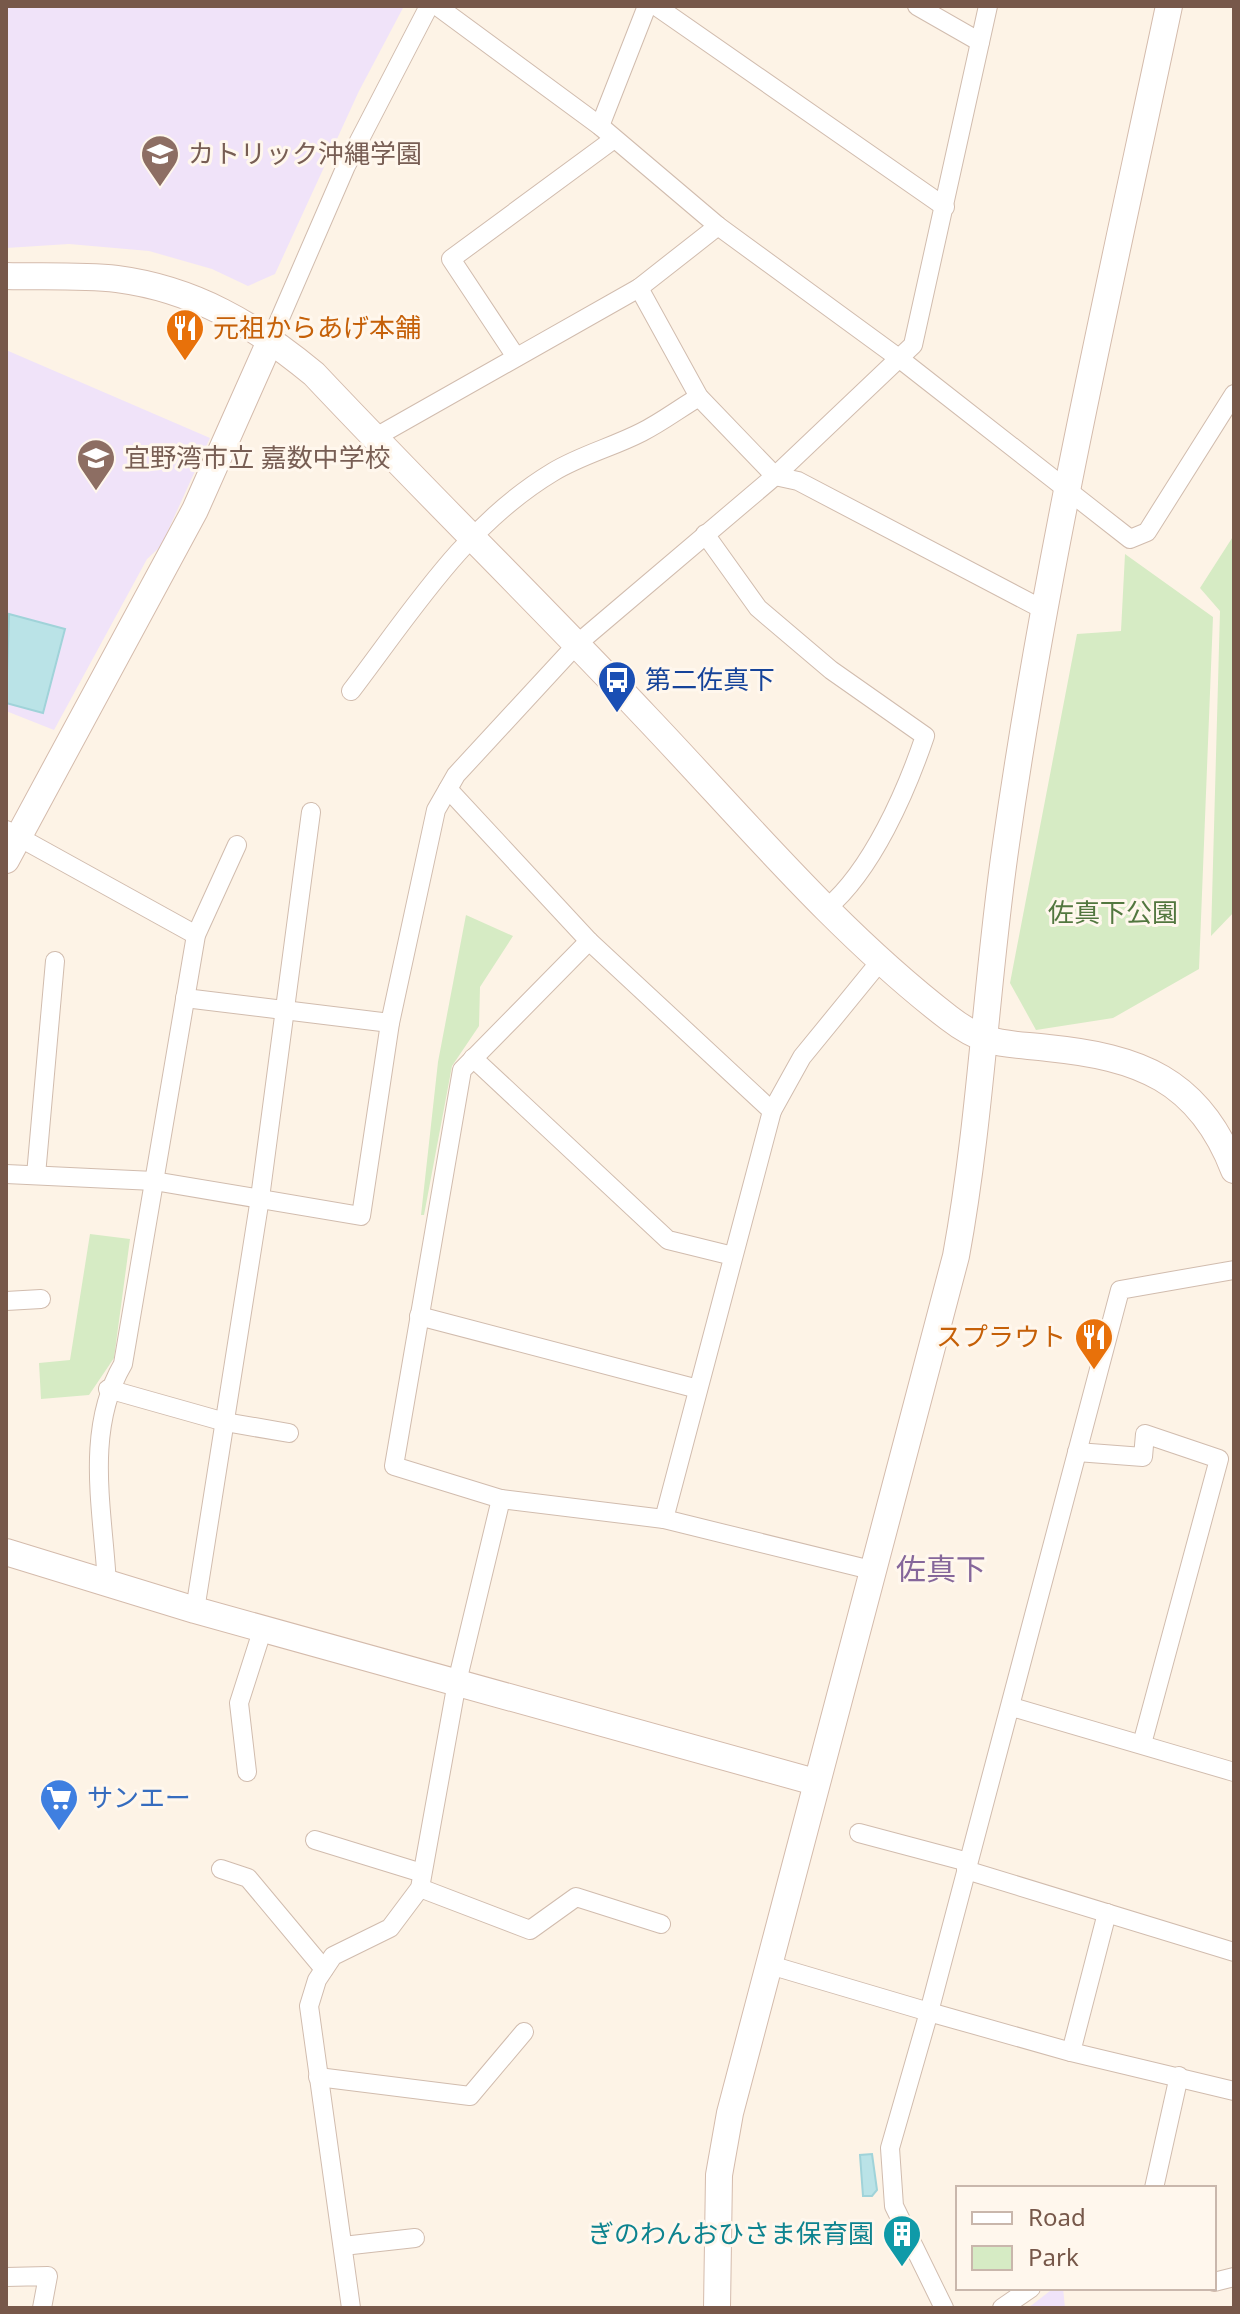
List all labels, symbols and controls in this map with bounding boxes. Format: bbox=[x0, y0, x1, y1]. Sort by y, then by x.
school or university icon: カトリック沖縄学園 bbox=[139, 133, 181, 188]
place label: カトリック沖縄学園 bbox=[188, 135, 422, 171]
restaurant icon: 元祖からあげ本舗 bbox=[164, 307, 206, 362]
place label: 元祖からあげ本舗 bbox=[213, 309, 421, 345]
school or university icon: 宜野湾市立 嘉数中学校 bbox=[75, 437, 117, 492]
place label: 宜野湾市立 嘉数中学校 bbox=[124, 439, 391, 475]
bus stop icon: 第二佐真下 bbox=[596, 659, 638, 714]
place label: 第二佐真下 bbox=[645, 661, 775, 697]
park label: 佐真下公園 bbox=[1048, 894, 1178, 930]
restaurant icon: スプラウト bbox=[1073, 1316, 1115, 1371]
place label: スプラウト bbox=[936, 1318, 1066, 1354]
district label: 佐真下 bbox=[896, 1548, 986, 1589]
supermarket icon: サンエー bbox=[38, 1777, 80, 1832]
place label: サンエー bbox=[87, 1779, 191, 1815]
legend bbox=[956, 2186, 1216, 2290]
text: Road bbox=[1028, 2200, 1086, 2233]
building icon: ぎのわんおひさま保育園 bbox=[881, 2213, 923, 2268]
place label: ぎのわんおひさま保育園 bbox=[588, 2215, 874, 2251]
text: Park bbox=[1028, 2240, 1079, 2273]

